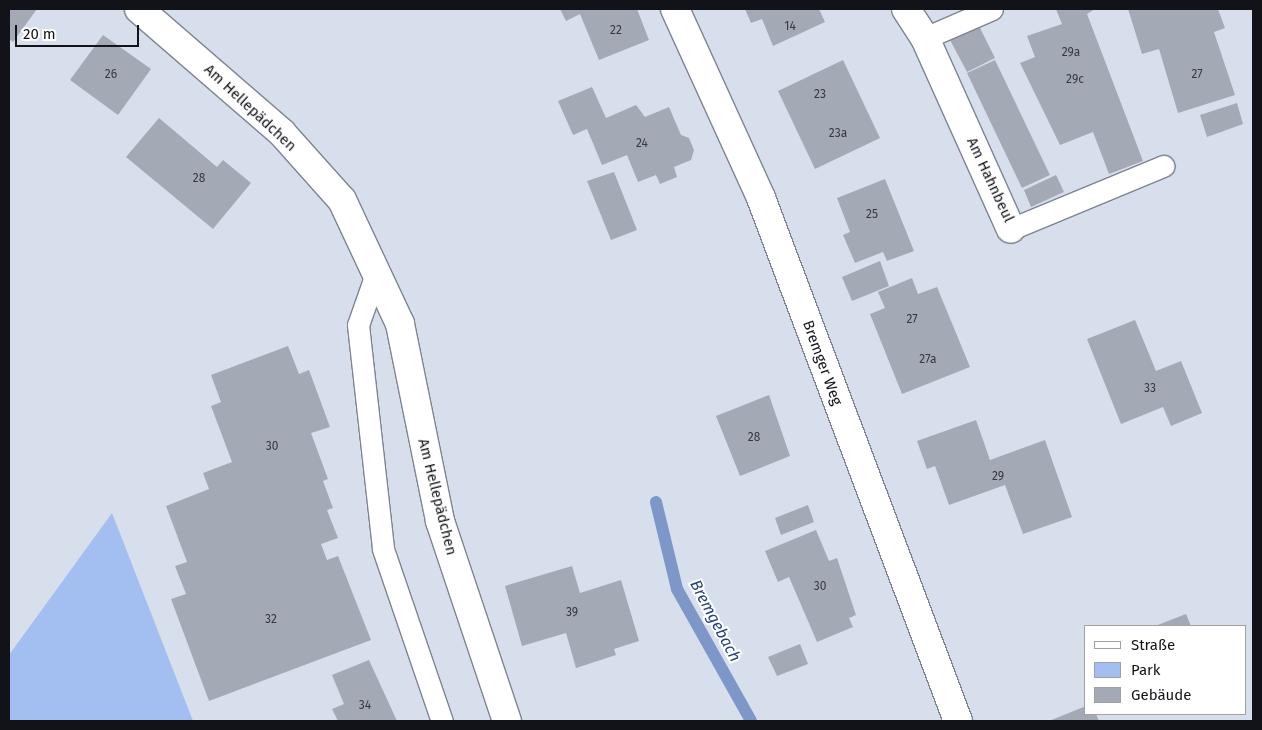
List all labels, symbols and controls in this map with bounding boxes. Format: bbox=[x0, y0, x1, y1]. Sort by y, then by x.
scale bar bbox=[18, 15, 141, 47]
house number: 14 bbox=[784, 20, 796, 34]
house number: 22 bbox=[610, 24, 622, 38]
text: 20 m bbox=[23, 25, 56, 43]
house number: 29a bbox=[1062, 46, 1080, 60]
street label: Am Hellepädchen bbox=[200, 61, 300, 155]
house number: 26 bbox=[105, 68, 117, 82]
house number: 27 bbox=[1191, 68, 1203, 82]
house number: 29c bbox=[1066, 73, 1084, 87]
house number: 23 bbox=[814, 88, 826, 102]
house number: 23a bbox=[829, 127, 847, 141]
street label: Am Hahnbeul bbox=[962, 135, 1018, 225]
house number: 24 bbox=[636, 137, 648, 151]
house number: 28 bbox=[193, 172, 205, 186]
house number: 25 bbox=[866, 208, 878, 222]
house number: 27 bbox=[906, 313, 918, 327]
street label: Bremger Weg bbox=[798, 318, 846, 408]
house number: 27a bbox=[919, 353, 937, 367]
house number: 33 bbox=[1144, 382, 1156, 396]
house number: 28 bbox=[748, 431, 760, 445]
street label: Am Hellepädchen bbox=[414, 437, 460, 557]
house number: 30 bbox=[266, 440, 278, 454]
house number: 29 bbox=[992, 470, 1004, 484]
water label: Bremgebach bbox=[685, 577, 745, 665]
house number: 30 bbox=[814, 580, 826, 594]
house number: 39 bbox=[566, 606, 578, 620]
house number: 32 bbox=[265, 613, 277, 627]
legend bbox=[1084, 625, 1247, 715]
text: Straße bbox=[1131, 636, 1175, 654]
text: Park bbox=[1131, 661, 1161, 679]
text: Gebäude bbox=[1131, 686, 1191, 704]
house number: 34 bbox=[359, 699, 371, 713]

